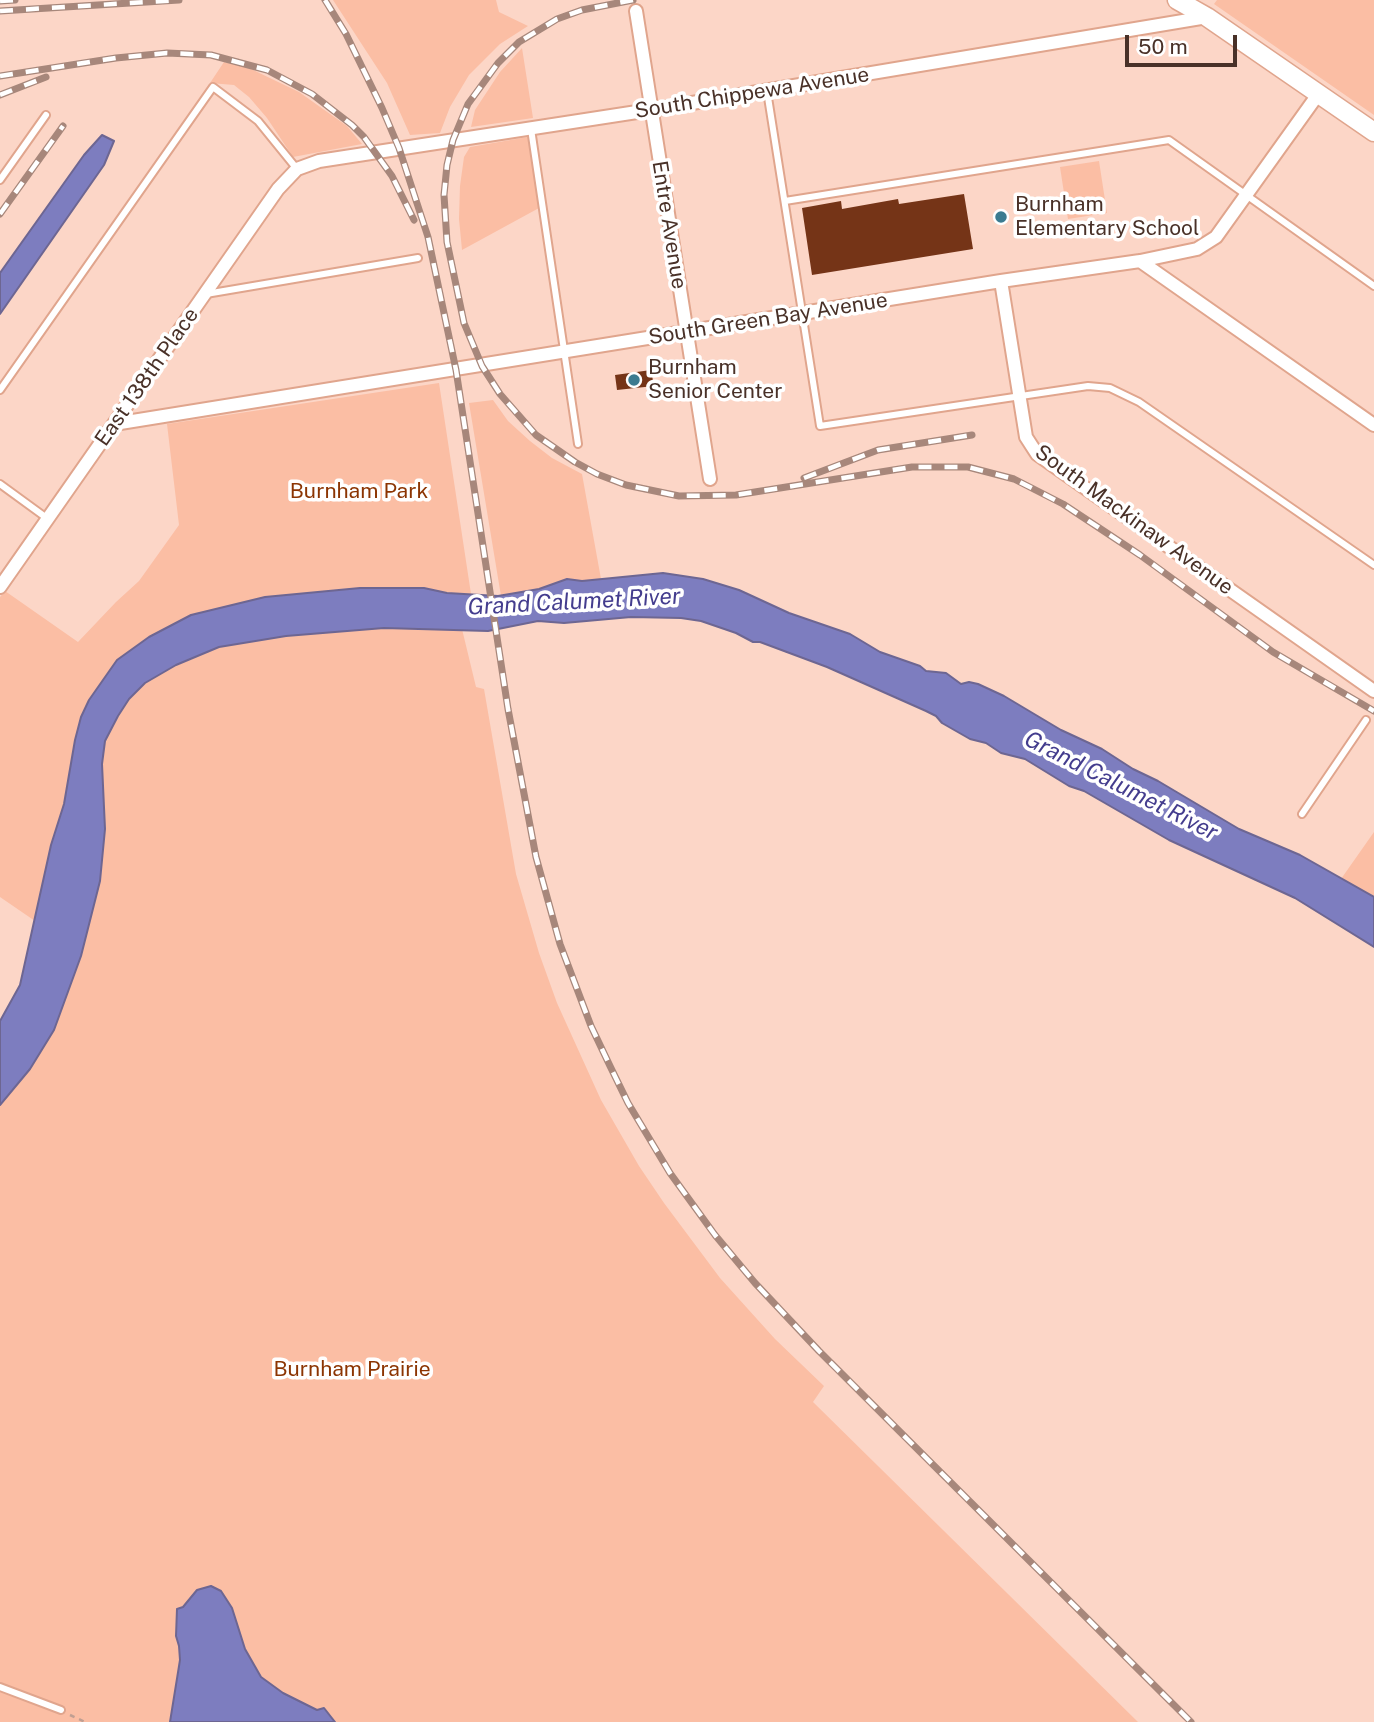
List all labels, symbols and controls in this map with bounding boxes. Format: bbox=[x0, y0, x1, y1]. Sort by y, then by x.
scale bar bbox=[1129, 21, 1241, 65]
text: 50 m bbox=[1138, 34, 1188, 59]
street label: South Chippewa Avenue bbox=[633, 62, 871, 124]
street label: Entre Avenue bbox=[646, 159, 692, 291]
place label: Burnham Elementary School bbox=[1015, 192, 1199, 242]
marker: Burnham Elementary School bbox=[993, 209, 1009, 225]
street label: South Green Bay Avenue bbox=[647, 288, 889, 350]
street label: East 138th Place bbox=[90, 303, 204, 451]
place label: Burnham Senior Center bbox=[648, 355, 782, 405]
marker: Burnham Senior Center bbox=[626, 372, 642, 388]
street label: South Mackinaw Avenue bbox=[1030, 440, 1238, 600]
park label: Burnham Park bbox=[290, 479, 428, 505]
water label: Grand Calumet River bbox=[467, 583, 681, 621]
water label: Grand Calumet River bbox=[1020, 725, 1222, 847]
park label: Burnham Prairie bbox=[273, 1357, 431, 1383]

